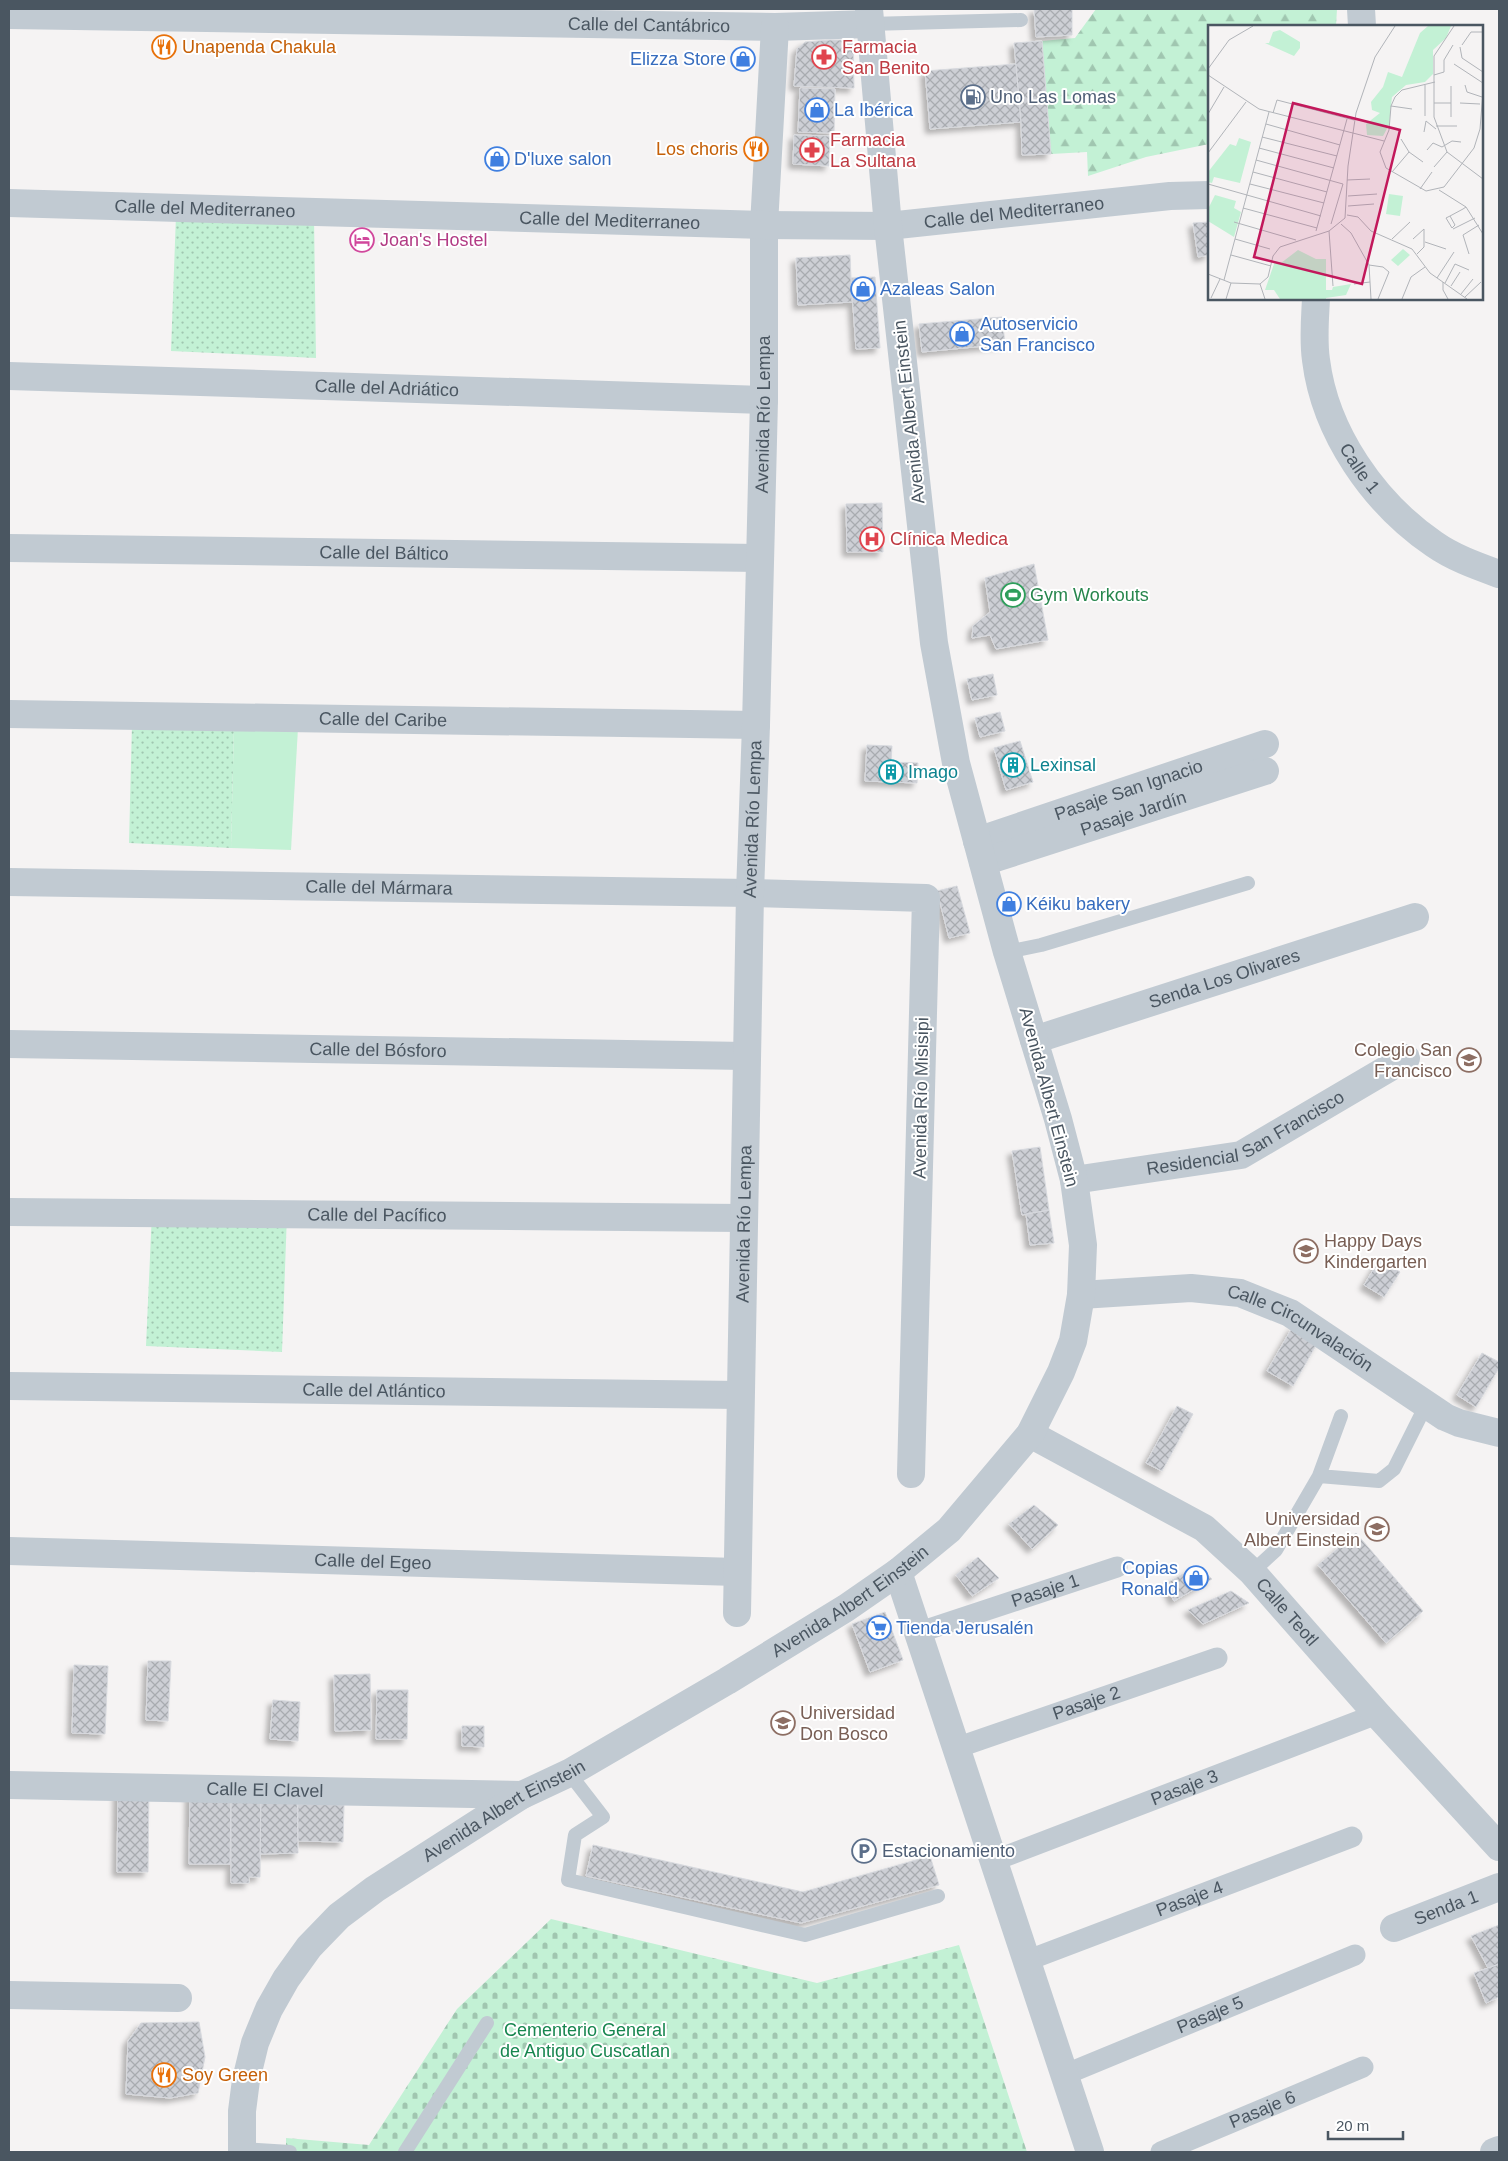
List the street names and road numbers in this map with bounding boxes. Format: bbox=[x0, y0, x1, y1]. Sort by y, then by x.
street label: Calle del Cantábrico bbox=[568, 14, 730, 36]
street label: Calle del Mediterraneo bbox=[923, 193, 1105, 232]
street label: Calle del Mediterraneo bbox=[114, 196, 296, 221]
street label: Calle del Mediterraneo bbox=[519, 208, 701, 233]
street label: Avenida Albert Einstein bbox=[889, 319, 929, 505]
street label: Avenida Río Lempa bbox=[752, 334, 774, 493]
street label: Calle del Adriático bbox=[314, 376, 459, 400]
street label: Calle 1 bbox=[1336, 440, 1384, 497]
street label: Calle del Báltico bbox=[319, 542, 449, 564]
street label: Calle del Caribe bbox=[319, 709, 447, 730]
street label: Avenida Río Lempa bbox=[740, 739, 765, 898]
street label: Pasaje San Ignacio bbox=[1052, 756, 1205, 824]
street label: Pasaje Jardín bbox=[1078, 787, 1189, 840]
street label: Calle del Mármara bbox=[305, 876, 454, 899]
street label: Senda Los Olivares bbox=[1146, 945, 1302, 1012]
street label: Avenida Albert Einstein bbox=[1015, 1005, 1083, 1189]
street label: Avenida Río Misisipi bbox=[910, 1017, 932, 1179]
street label: Calle del Bósforo bbox=[309, 1039, 447, 1061]
street label: Residencial San Francisco bbox=[1145, 1087, 1348, 1179]
street label: Avenida Río Lempa bbox=[733, 1144, 755, 1303]
street label: Calle del Pacífico bbox=[307, 1204, 447, 1226]
street label: Calle Circunvalación bbox=[1227, 1282, 1377, 1376]
street label: Calle del Atlántico bbox=[302, 1380, 446, 1401]
street label: Avenida Albert Einstein bbox=[768, 1541, 932, 1661]
street label: Calle del Egeo bbox=[314, 1550, 432, 1573]
street label: Pasaje 1 bbox=[1009, 1570, 1082, 1611]
street label: Calle Teotl bbox=[1252, 1574, 1322, 1650]
street label: Pasaje 2 bbox=[1050, 1682, 1123, 1724]
street label: Avenida Albert Einstein bbox=[419, 1756, 589, 1866]
street label: Pasaje 3 bbox=[1148, 1766, 1221, 1810]
street label: Calle El Clavel bbox=[206, 1779, 324, 1801]
street label: Pasaje 4 bbox=[1153, 1877, 1226, 1921]
street label: Senda 1 bbox=[1411, 1886, 1481, 1929]
street label: Pasaje 5 bbox=[1174, 1992, 1246, 2037]
street label: Pasaje 6 bbox=[1226, 2087, 1299, 2132]

